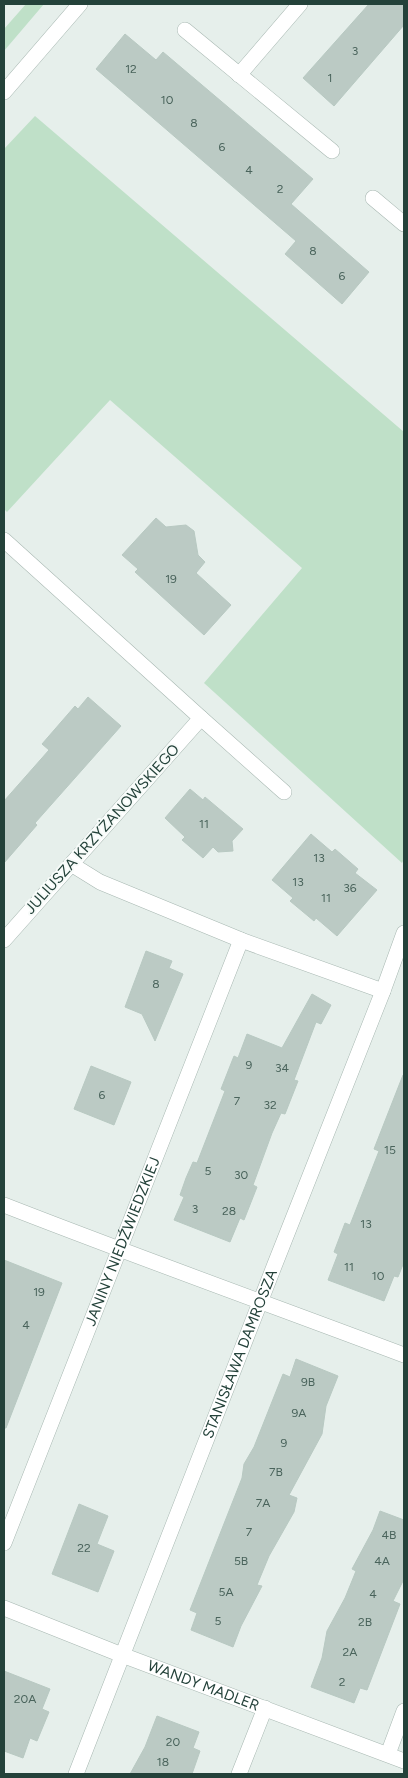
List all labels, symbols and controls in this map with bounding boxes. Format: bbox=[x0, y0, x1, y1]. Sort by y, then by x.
house number: 3 bbox=[352, 44, 358, 58]
house number: 12 bbox=[125, 62, 137, 76]
house number: 1 bbox=[328, 71, 332, 85]
house number: 10 bbox=[161, 93, 174, 107]
house number: 8 bbox=[190, 116, 198, 130]
house number: 6 bbox=[219, 140, 226, 154]
house number: 4 bbox=[245, 163, 253, 177]
house number: 2 bbox=[277, 182, 283, 196]
house number: 8 bbox=[309, 244, 317, 258]
house number: 6 bbox=[339, 269, 346, 283]
house number: 19 bbox=[165, 572, 177, 586]
street label: JULIUSZA KRZYŻANOWSKIEGO bbox=[21, 740, 183, 918]
house number: 11 bbox=[199, 817, 209, 831]
house number: 13 bbox=[313, 851, 325, 865]
house number: 13 bbox=[292, 875, 304, 889]
house number: 36 bbox=[343, 881, 357, 895]
house number: 11 bbox=[321, 891, 331, 905]
house number: 8 bbox=[152, 977, 160, 991]
house number: 9 bbox=[246, 1058, 253, 1072]
house number: 34 bbox=[275, 1061, 290, 1075]
house number: 6 bbox=[99, 1088, 106, 1102]
house number: 7 bbox=[234, 1094, 241, 1108]
house number: 32 bbox=[263, 1098, 277, 1112]
house number: 15 bbox=[384, 1143, 396, 1157]
street label: JANINY NIEDŹWIEDZKIEJ bbox=[81, 1155, 164, 1328]
house number: 5 bbox=[205, 1164, 212, 1178]
house number: 30 bbox=[234, 1168, 248, 1182]
house number: 3 bbox=[192, 1202, 198, 1216]
house number: 28 bbox=[222, 1204, 236, 1218]
house number: 13 bbox=[360, 1217, 372, 1231]
house number: 11 bbox=[344, 1260, 354, 1274]
street label: STANISŁAWA DAMROSZA bbox=[199, 1267, 281, 1441]
house number: 10 bbox=[372, 1269, 385, 1283]
house number: 19 bbox=[33, 1285, 45, 1299]
house number: 4 bbox=[22, 1318, 30, 1332]
house number: 9B bbox=[301, 1375, 315, 1389]
house number: 9A bbox=[292, 1406, 306, 1420]
house number: 9 bbox=[281, 1436, 288, 1450]
house number: 7B bbox=[269, 1465, 283, 1479]
house number: 7A bbox=[256, 1496, 270, 1510]
house number: 7 bbox=[246, 1525, 253, 1539]
house number: 4B bbox=[382, 1528, 396, 1542]
house number: 22 bbox=[77, 1541, 91, 1555]
house number: 5B bbox=[234, 1554, 248, 1568]
house number: 4A bbox=[374, 1554, 390, 1568]
house number: 5A bbox=[218, 1585, 234, 1599]
house number: 4 bbox=[369, 1587, 377, 1601]
house number: 5 bbox=[215, 1614, 222, 1628]
house number: 2B bbox=[358, 1615, 372, 1629]
house number: 2A bbox=[343, 1645, 357, 1659]
street label: WANDY MADLER bbox=[145, 1656, 262, 1715]
house number: 2 bbox=[339, 1675, 345, 1689]
house number: 20A bbox=[14, 1692, 36, 1706]
house number: 20 bbox=[166, 1735, 181, 1749]
house number: 18 bbox=[157, 1755, 169, 1769]

